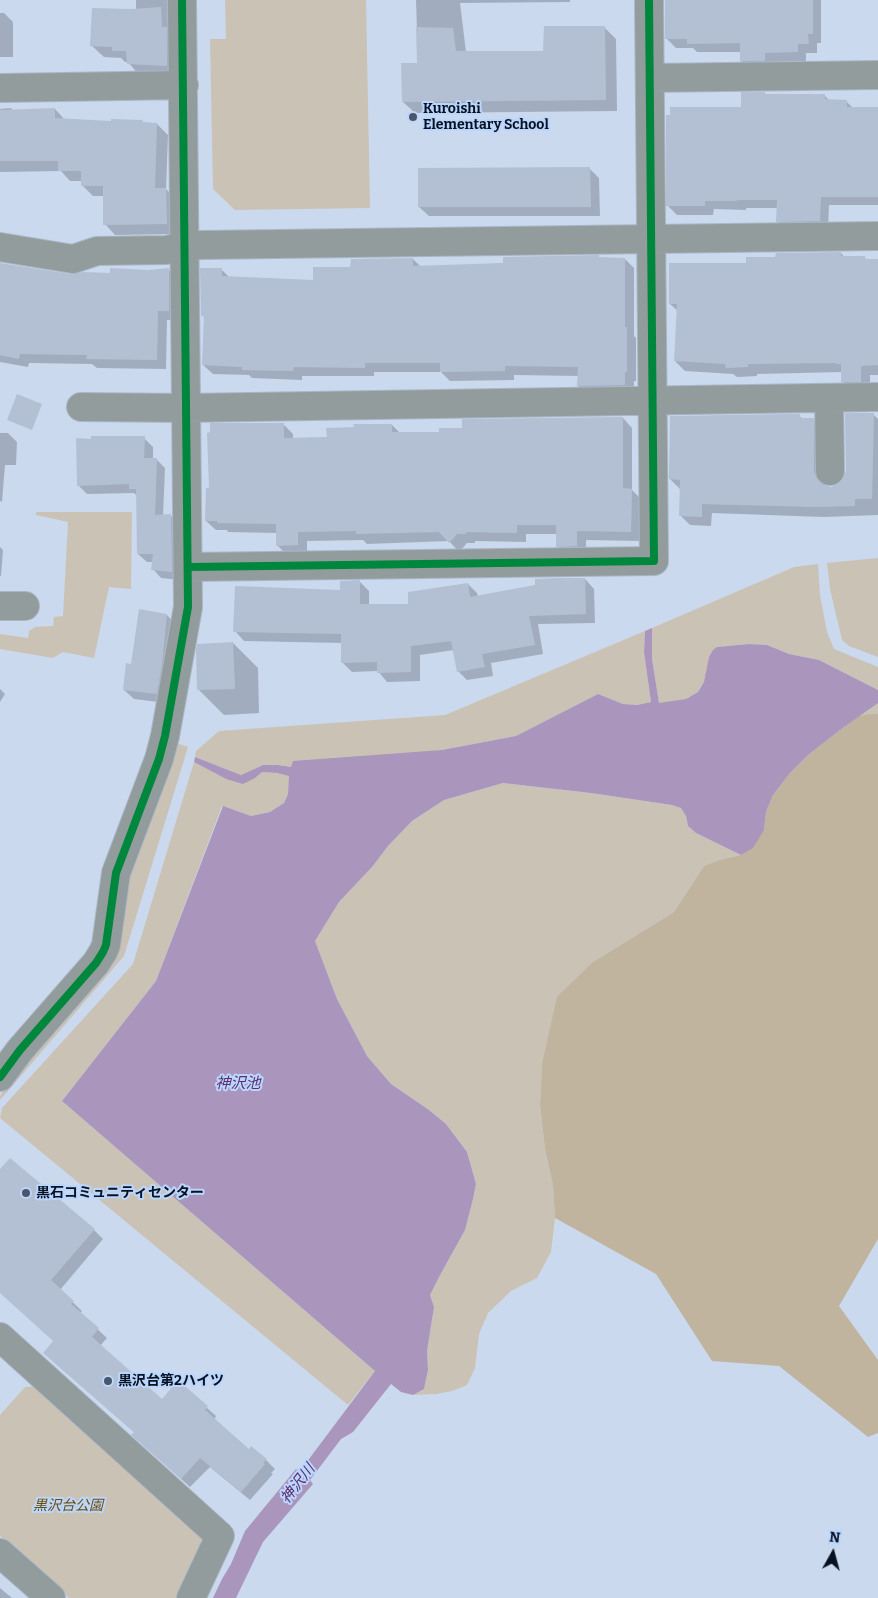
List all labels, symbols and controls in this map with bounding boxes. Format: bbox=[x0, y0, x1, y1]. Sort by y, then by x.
place label: Kuroishi Elementary School bbox=[423, 101, 549, 134]
marker: Kuroishi Elementary School bbox=[407, 111, 419, 123]
water label: 神沢池 bbox=[216, 1075, 260, 1093]
place label: 黒石コミュニティセンター bbox=[36, 1185, 204, 1201]
marker: 黒石コミュニティセンター bbox=[20, 1187, 32, 1199]
place label: 黒沢台第2ハイツ bbox=[118, 1373, 224, 1389]
marker: 黒沢台第2ハイツ bbox=[102, 1375, 114, 1387]
water label: 神沢川 bbox=[277, 1461, 319, 1507]
park label: 黒沢台公園 bbox=[33, 1498, 103, 1514]
north arrow bbox=[808, 1528, 858, 1578]
text: N bbox=[828, 1529, 841, 1547]

